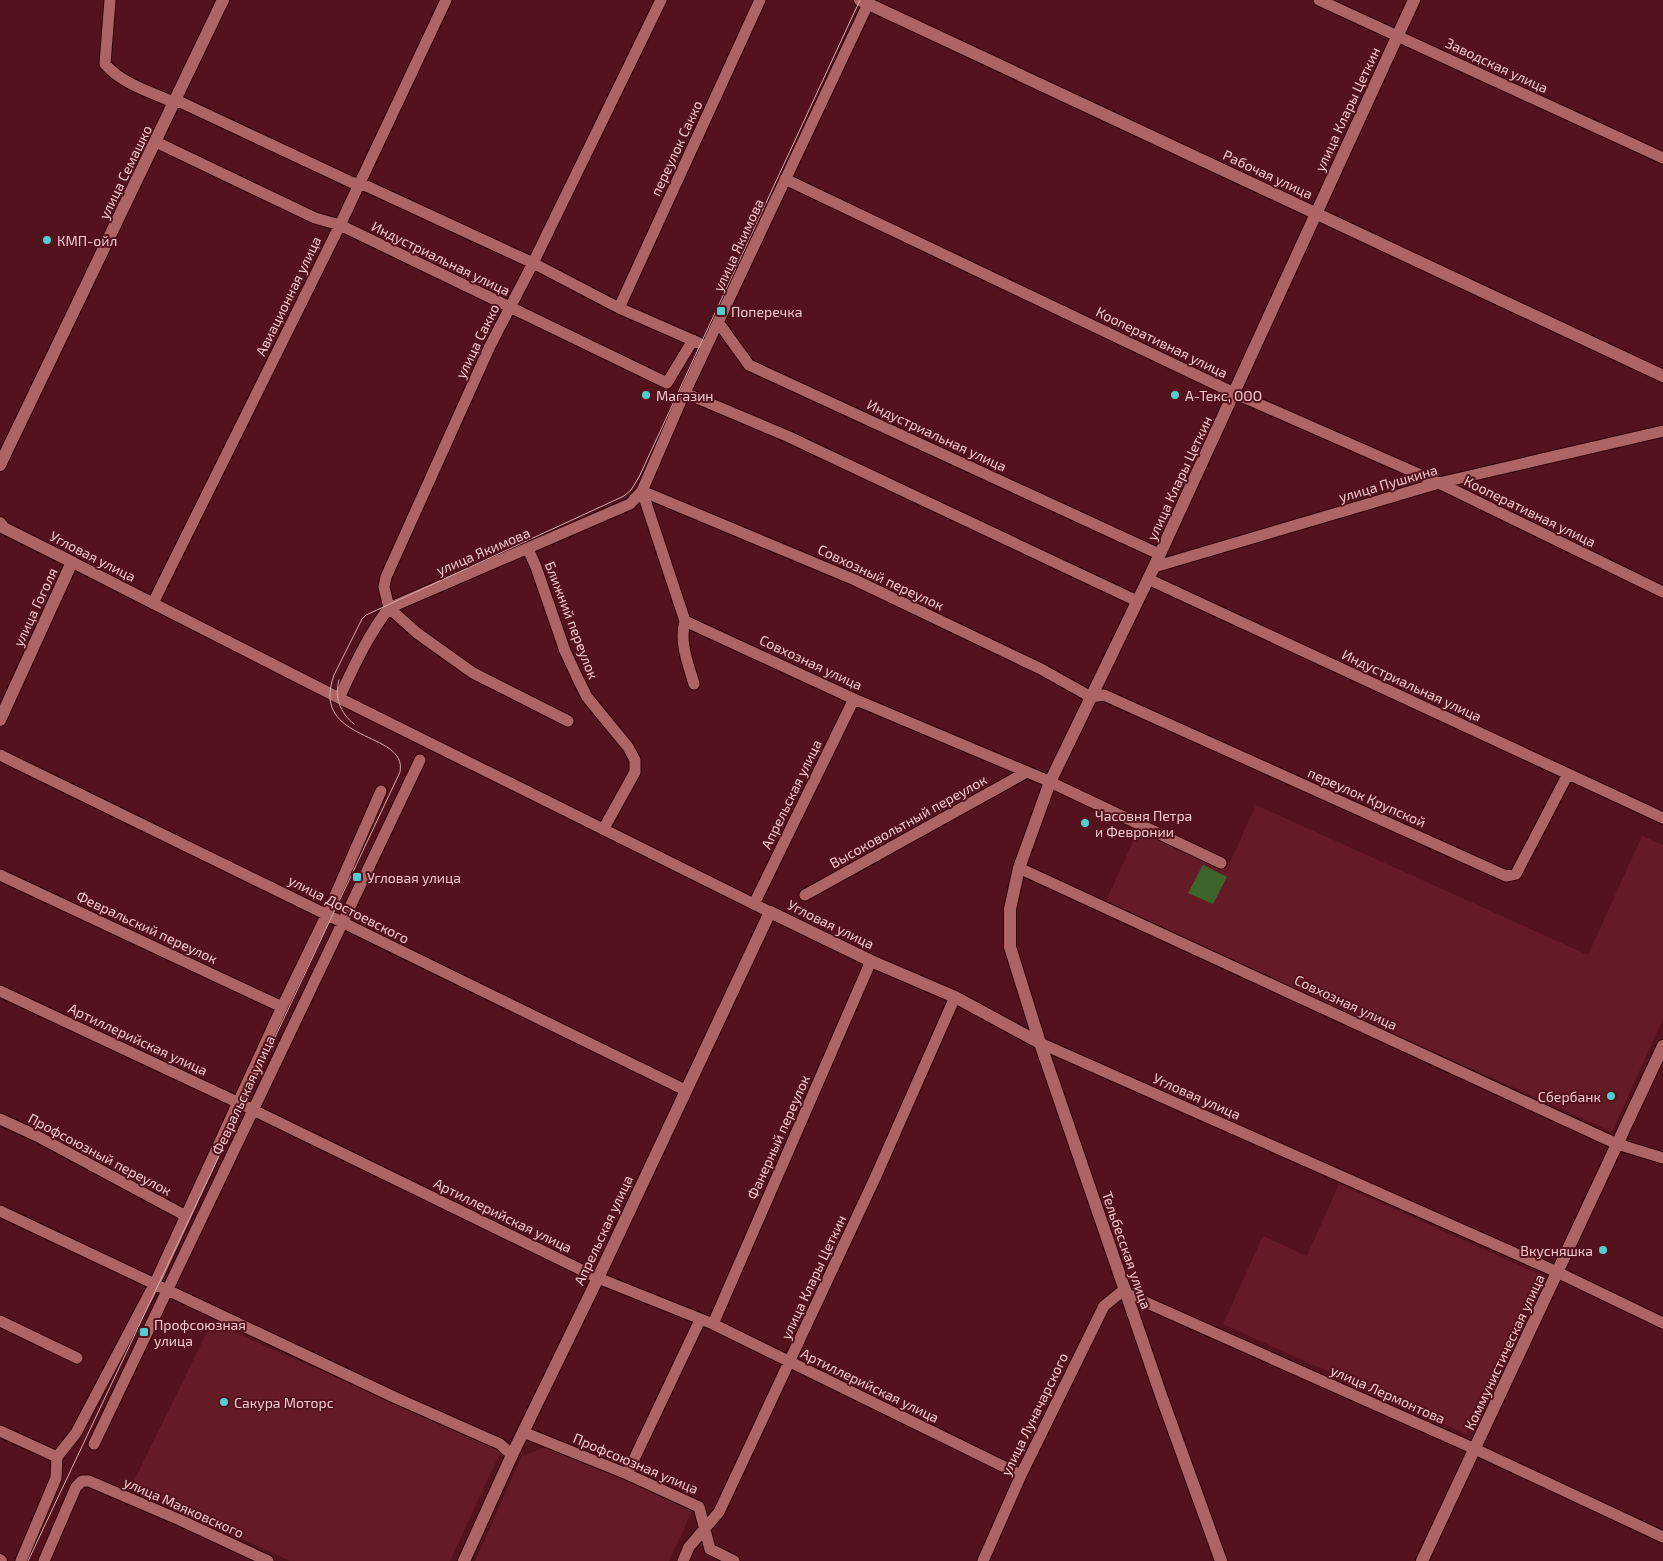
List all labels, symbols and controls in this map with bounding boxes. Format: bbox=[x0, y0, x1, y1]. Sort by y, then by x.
street label: Заводская улица bbox=[1443, 34, 1551, 96]
street label: улица Клары Цеткин bbox=[1311, 44, 1383, 174]
street label: переулок Сакко bbox=[646, 98, 706, 198]
street label: улица Семашко bbox=[95, 122, 155, 222]
street label: Рабочая улица bbox=[1220, 146, 1316, 202]
street label: улица Якимова bbox=[709, 196, 767, 294]
street label: Индустриальная улица bbox=[369, 217, 513, 299]
place label: КМП-ойл bbox=[57, 232, 117, 249]
street label: Авиационная улица bbox=[252, 233, 324, 359]
marker: КМП-ойл bbox=[41, 234, 53, 246]
street label: улица Сакко bbox=[452, 301, 502, 381]
place label: Поперечка bbox=[731, 303, 802, 320]
street label: Кооперативная улица bbox=[1093, 303, 1231, 381]
marker: Поперечка bbox=[715, 305, 727, 317]
place label: Магазин bbox=[656, 387, 714, 404]
place label: А-Текс, ООО bbox=[1185, 387, 1262, 404]
marker: Магазин bbox=[640, 389, 652, 401]
marker: А-Текс, ООО bbox=[1169, 389, 1181, 401]
street label: Индустриальная улица bbox=[865, 395, 1009, 475]
street label: улица Клары Цеткин bbox=[1143, 413, 1215, 543]
street label: улица Пушкина bbox=[1337, 461, 1439, 505]
street label: Кооперативная улица bbox=[1461, 472, 1599, 550]
street label: улица Якимова bbox=[433, 524, 533, 578]
street label: Угловая улица bbox=[47, 527, 139, 585]
street label: Совхозный переулок bbox=[815, 540, 947, 614]
street label: Ближний переулок bbox=[542, 559, 602, 682]
street label: улица Гоголя bbox=[9, 565, 61, 649]
street label: Совхозная улица bbox=[757, 631, 865, 693]
street label: Индустриальная улица bbox=[1340, 645, 1484, 725]
street label: Апрельская улица bbox=[757, 737, 825, 851]
street label: переулок Крупской bbox=[1305, 763, 1429, 831]
street label: Высоковольтный переулок bbox=[827, 770, 990, 871]
place label: Часовня Петра и Февронии bbox=[1095, 807, 1192, 840]
marker: Часовня Петра и Февронии bbox=[1079, 817, 1091, 829]
place label: Угловая улица bbox=[367, 869, 461, 886]
street label: улица Достоевского bbox=[286, 871, 412, 947]
marker: Угловая улица bbox=[351, 871, 363, 883]
street label: Февральский переулок bbox=[74, 887, 221, 967]
street label: Угловая улица bbox=[785, 896, 877, 952]
street label: Совхозная улица bbox=[1292, 971, 1400, 1033]
street label: Артиллерийская улица bbox=[66, 999, 210, 1079]
street label: Февральская улица bbox=[208, 1033, 278, 1157]
street label: Угловая улица bbox=[1151, 1069, 1243, 1123]
street label: Фанерный переулок bbox=[743, 1072, 813, 1202]
place label: Сбербанк bbox=[1538, 1088, 1601, 1105]
marker: Сбербанк bbox=[1605, 1090, 1617, 1102]
street label: Профсоюзный переулок bbox=[26, 1109, 175, 1199]
street label: Апрельская улица bbox=[570, 1172, 636, 1288]
street label: Артиллерийская улица bbox=[431, 1174, 575, 1256]
street label: Тельбесская улица bbox=[1099, 1189, 1155, 1311]
street label: улица Клары Цеткин bbox=[777, 1212, 849, 1342]
place label: Вкусняшка bbox=[1520, 1242, 1593, 1259]
marker: Вкусняшка bbox=[1597, 1244, 1609, 1256]
street label: Коммунистическая улица bbox=[1460, 1271, 1548, 1433]
place label: Профсоюзная улица bbox=[154, 1316, 246, 1349]
marker: Профсоюзная улица bbox=[138, 1326, 150, 1338]
street label: Артиллерийская улица bbox=[798, 1344, 942, 1426]
street label: улица Луначарского bbox=[997, 1350, 1071, 1478]
street label: улица Лермонтова bbox=[1328, 1361, 1448, 1427]
place label: Сакура Моторс bbox=[234, 1394, 334, 1411]
marker: Сакура Моторс bbox=[218, 1396, 230, 1408]
street label: Профсоюзная улица bbox=[571, 1429, 701, 1497]
street label: улица Маяковского bbox=[121, 1473, 247, 1541]

